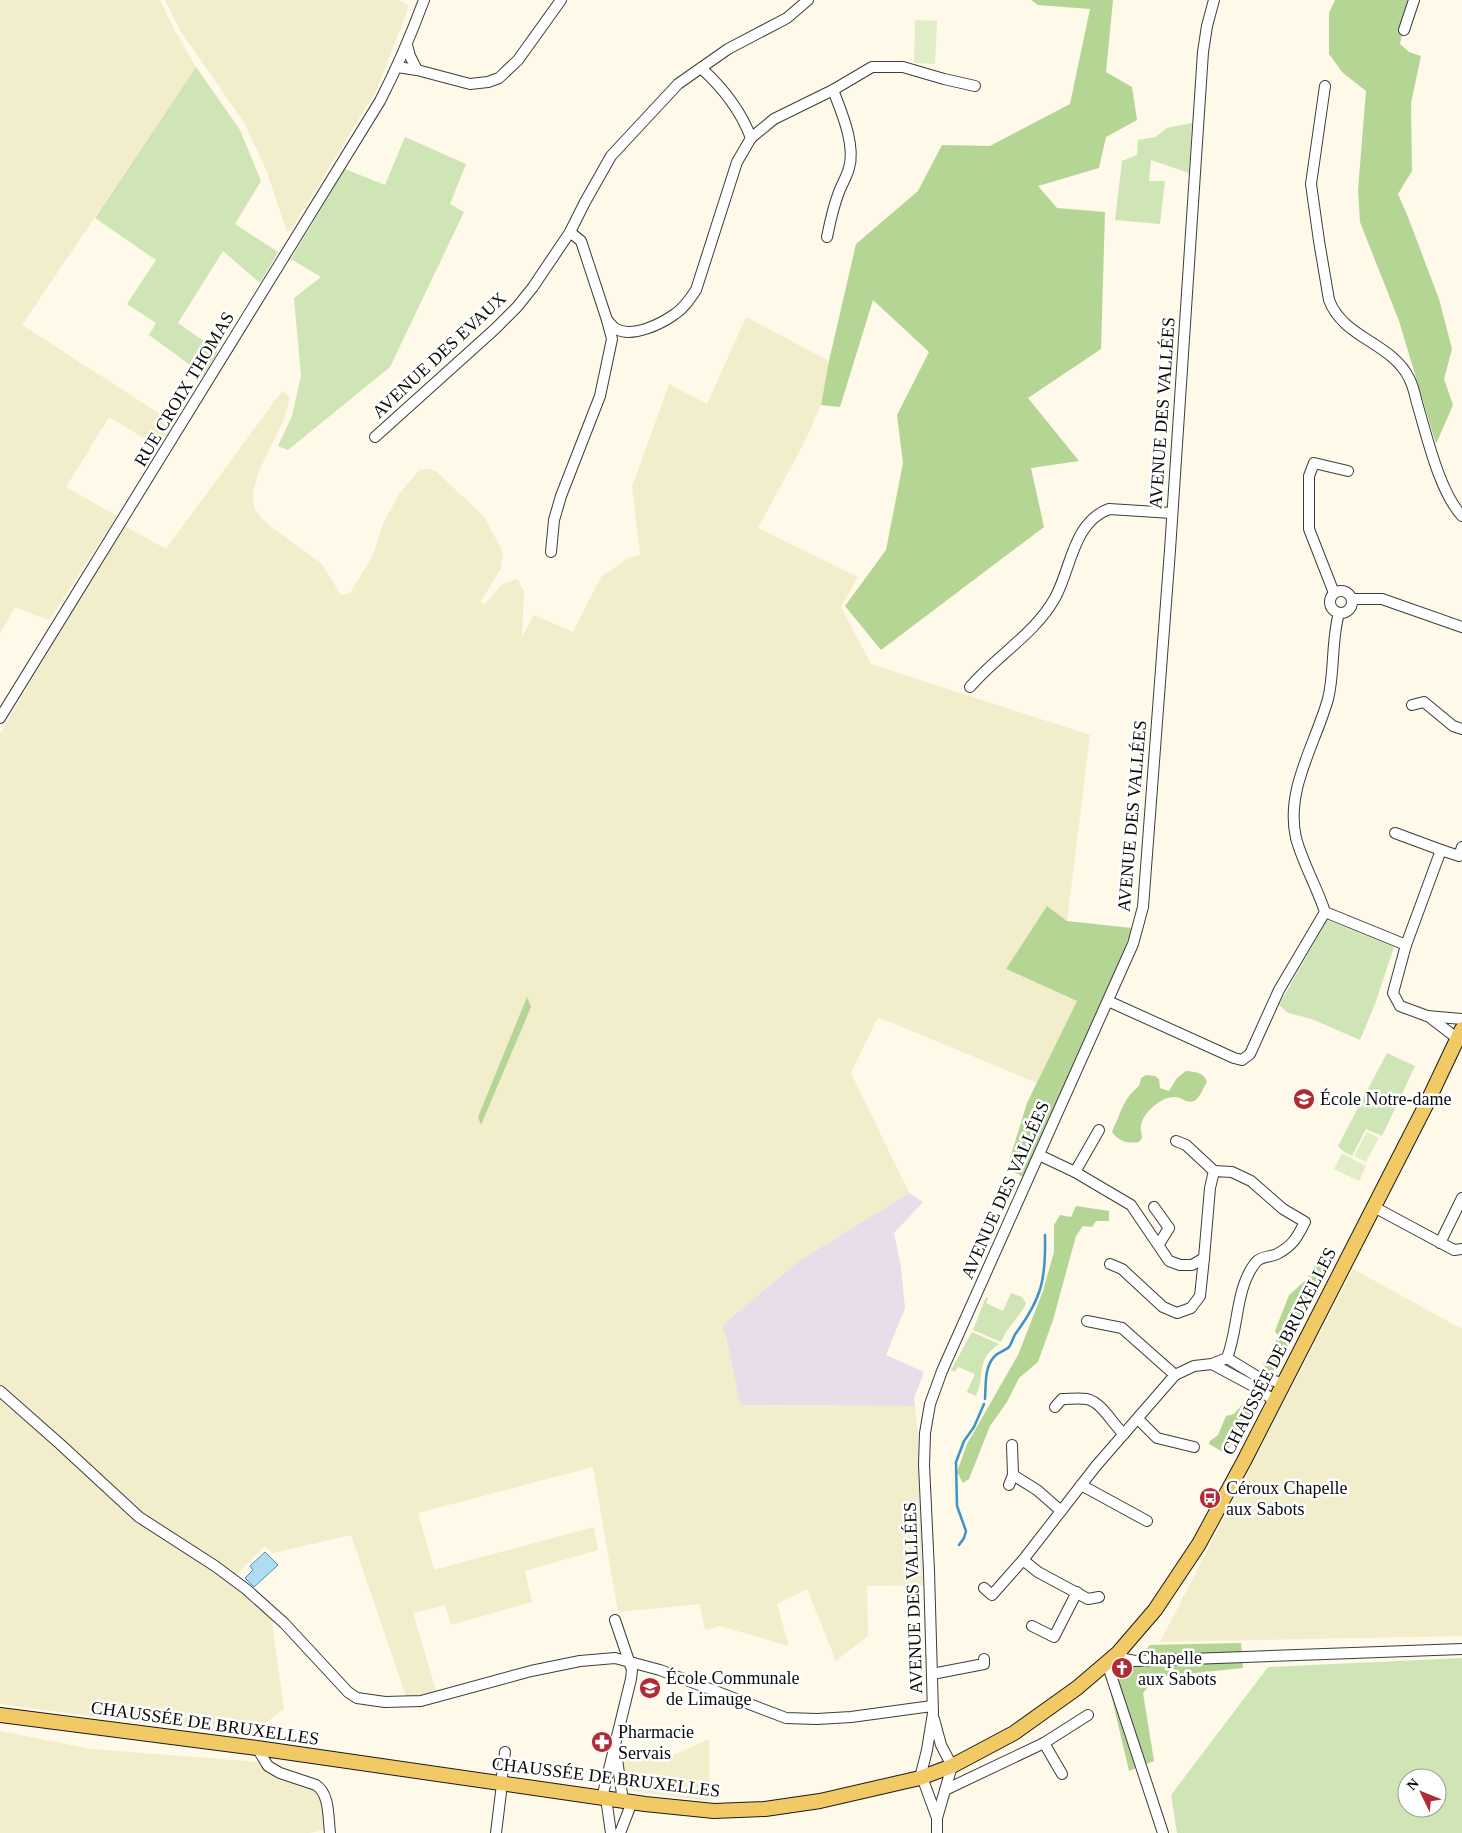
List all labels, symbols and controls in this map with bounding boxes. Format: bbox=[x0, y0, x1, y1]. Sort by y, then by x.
street label: AVENUE DES EVAUX bbox=[368, 288, 510, 422]
street label: RUE CROIX THOMAS bbox=[130, 308, 238, 470]
street label: AVENUE DES VALLÉES bbox=[1144, 316, 1179, 509]
street label: AVENUE DES VALLÉES bbox=[1113, 719, 1150, 913]
school or university icon: École Notre-dame bbox=[1292, 1087, 1316, 1111]
place label: École Notre-dame bbox=[1320, 1088, 1451, 1109]
street label: AVENUE DES VALLÉES bbox=[956, 1098, 1053, 1282]
street label: CHAUSSÉE DE BRUXELLES bbox=[1217, 1244, 1340, 1458]
place label: Céroux Chapelle aux Sabots bbox=[1226, 1478, 1347, 1519]
bus stop icon: Céroux Chapelle aux Sabots bbox=[1198, 1486, 1222, 1510]
street label: AVENUE DES VALLÉES bbox=[899, 1502, 926, 1694]
place label: Chapelle aux Sabots bbox=[1138, 1648, 1217, 1689]
church icon: Chapelle aux Sabots bbox=[1110, 1656, 1134, 1680]
place label: École Communale de Limauge bbox=[666, 1667, 799, 1709]
school or university icon: École Communale de Limauge bbox=[638, 1676, 662, 1700]
street label: CHAUSSÉE DE BRUXELLES bbox=[90, 1696, 320, 1749]
place label: Pharmacie Servais bbox=[618, 1722, 694, 1763]
pharmacy icon: Pharmacie Servais bbox=[590, 1730, 614, 1754]
street label: CHAUSSÉE DE BRUXELLES bbox=[491, 1752, 721, 1801]
north arrow bbox=[1397, 1768, 1447, 1818]
text: N bbox=[1404, 1776, 1422, 1793]

